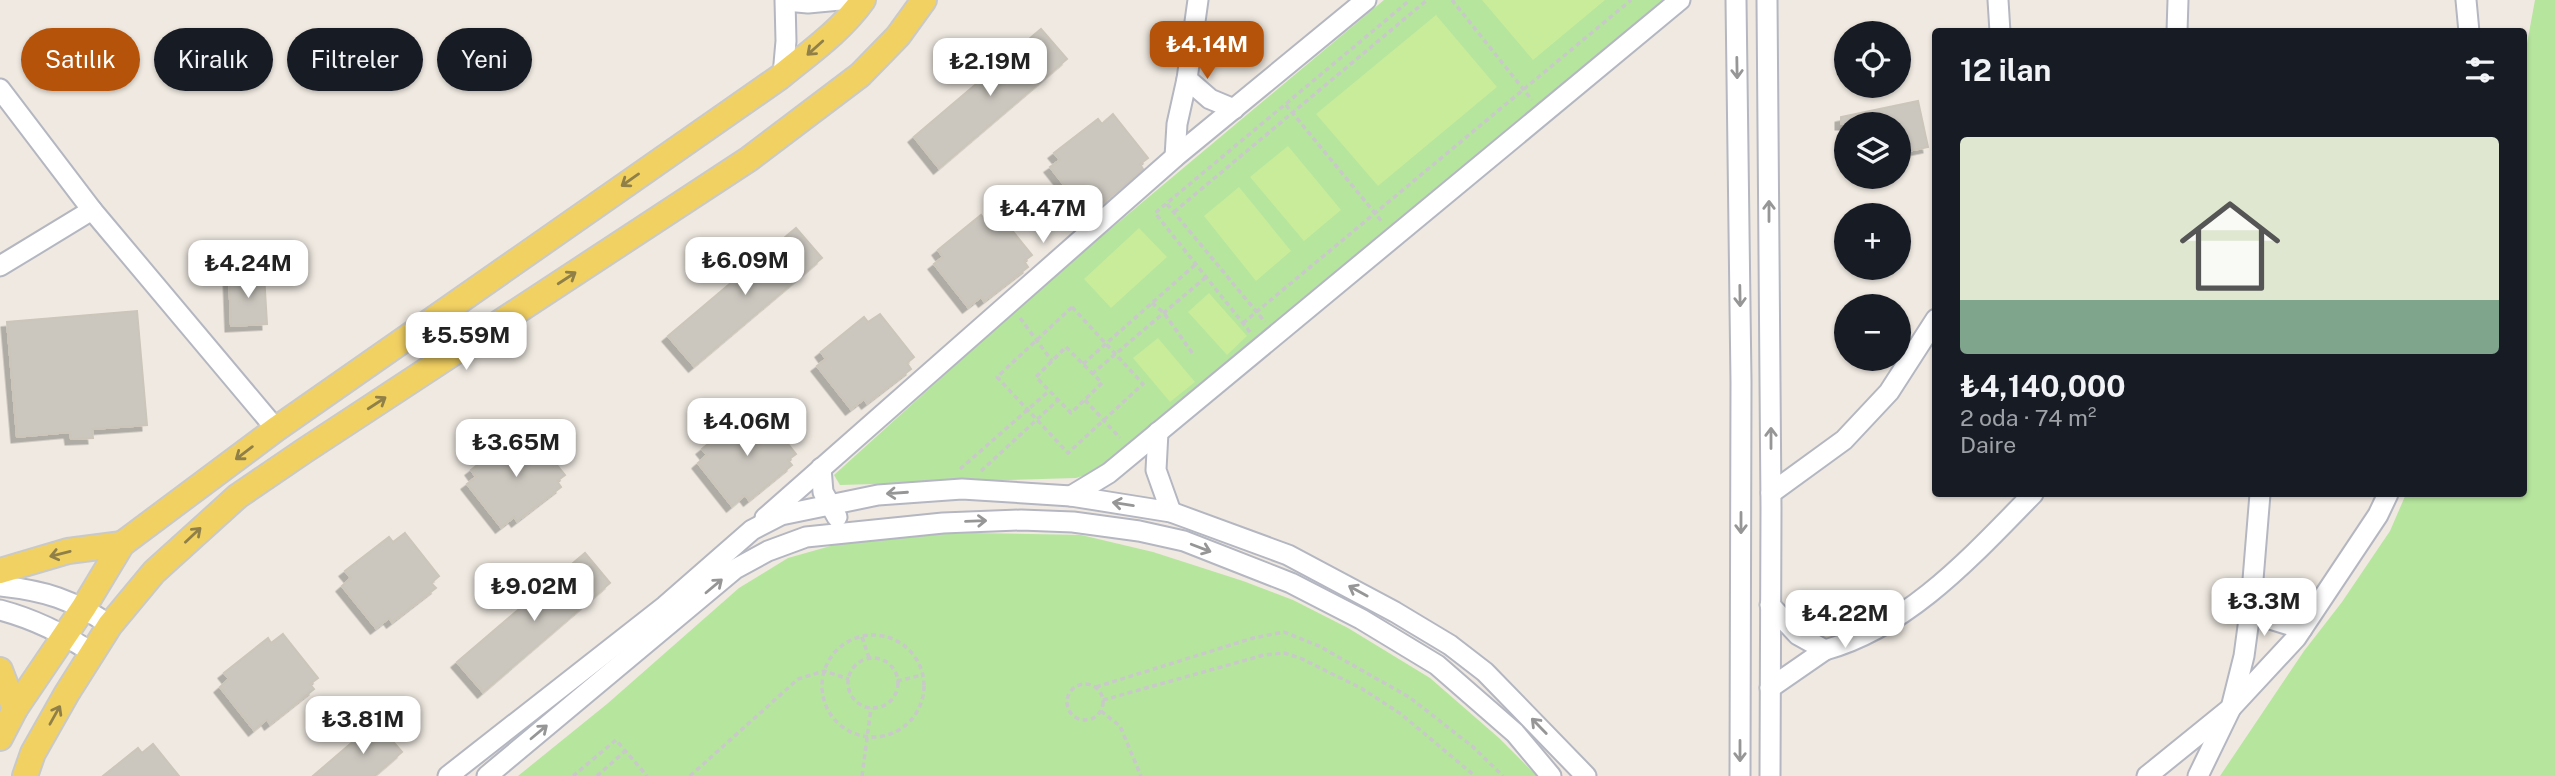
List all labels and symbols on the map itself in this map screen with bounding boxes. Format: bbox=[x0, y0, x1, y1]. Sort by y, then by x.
pin: ₺4.14M bbox=[1150, 22, 1264, 81]
pin: ₺2.19M bbox=[933, 38, 1047, 98]
one-way arrow bbox=[807, 40, 824, 57]
one-way arrow bbox=[1730, 56, 1744, 79]
one-way arrow bbox=[621, 173, 640, 187]
pin: ₺4.47M bbox=[986, 186, 1100, 245]
one-way arrow bbox=[1762, 200, 1776, 223]
pin: ₺6.09M bbox=[688, 238, 802, 297]
pin: ₺4.24M bbox=[191, 240, 305, 300]
one-way arrow bbox=[557, 271, 577, 285]
one-way arrow bbox=[1733, 284, 1747, 307]
pin: ₺5.59M bbox=[409, 312, 523, 372]
one-way arrow bbox=[367, 396, 386, 410]
pin: ₺4.06M bbox=[690, 398, 804, 458]
pin: ₺3.65M bbox=[459, 420, 573, 479]
one-way arrow bbox=[1764, 427, 1778, 450]
one-way arrow bbox=[235, 445, 254, 460]
one-way arrow bbox=[886, 487, 909, 500]
one-way arrow bbox=[1112, 498, 1135, 511]
one-way arrow bbox=[1734, 511, 1748, 534]
one-way arrow bbox=[964, 515, 987, 528]
one-way arrow bbox=[183, 528, 201, 544]
one-way arrow bbox=[1189, 542, 1211, 555]
one-way arrow bbox=[50, 548, 72, 561]
pin: ₺9.02M bbox=[477, 564, 591, 623]
pin: ₺3.3M bbox=[2215, 578, 2313, 638]
one-way arrow bbox=[704, 579, 722, 594]
one-way arrow bbox=[1349, 584, 1369, 598]
pin: ₺4.22M bbox=[1788, 590, 1902, 650]
pin: ₺3.81M bbox=[306, 696, 420, 756]
one-way arrow bbox=[48, 705, 62, 725]
one-way arrow bbox=[1531, 718, 1548, 735]
one-way arrow bbox=[530, 724, 548, 740]
one-way arrow bbox=[1734, 739, 1747, 762]

